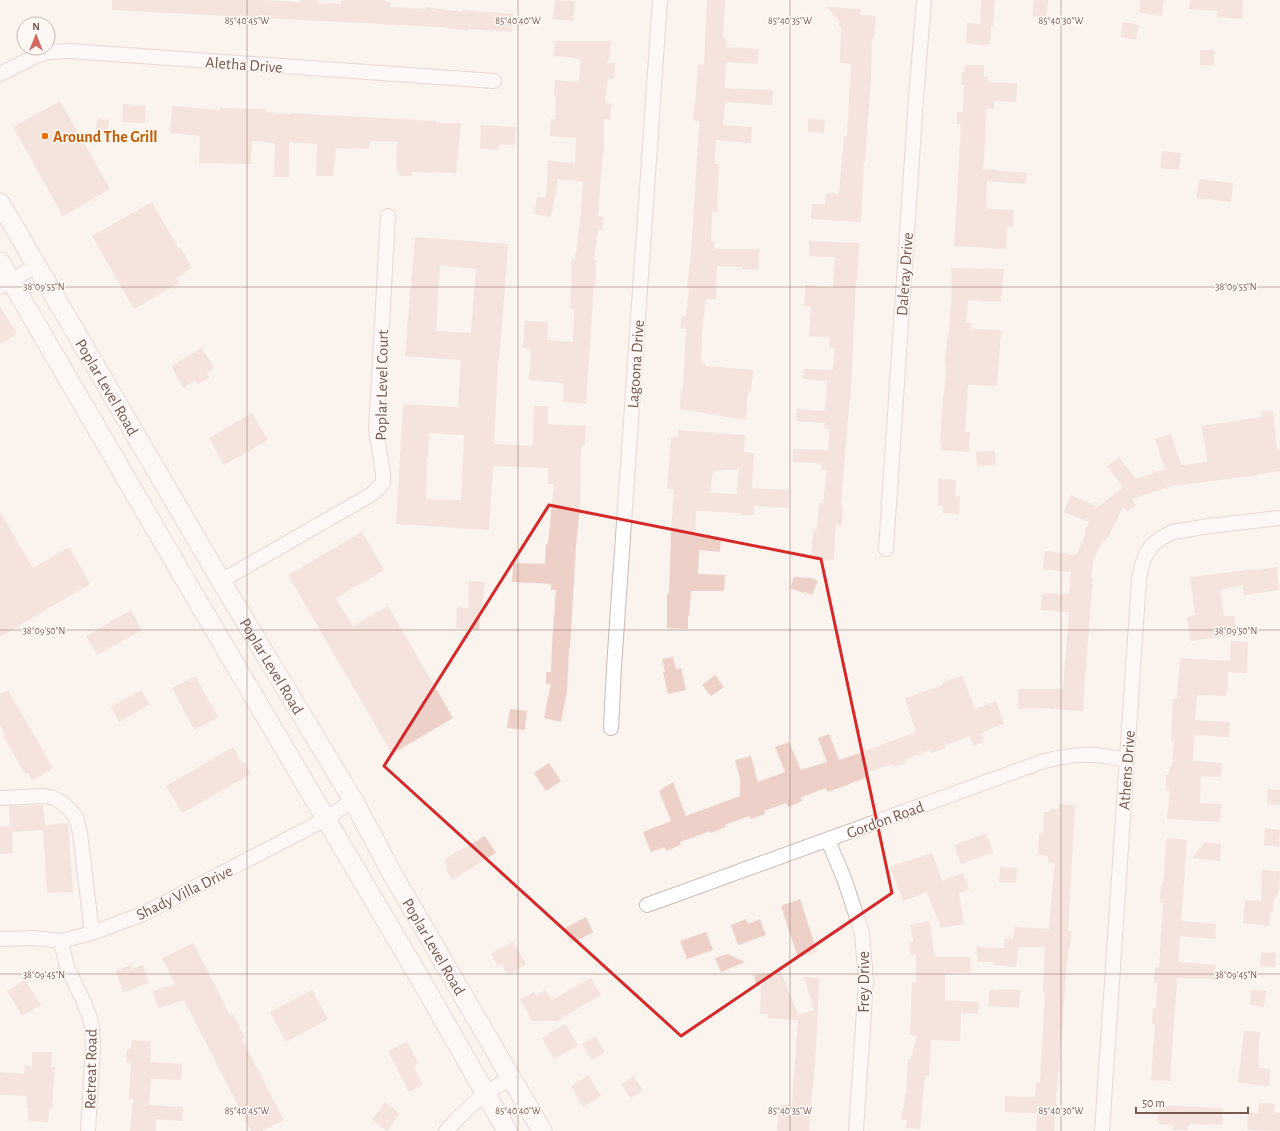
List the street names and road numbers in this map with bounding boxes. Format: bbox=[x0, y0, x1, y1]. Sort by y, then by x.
street label: Aletha Drive bbox=[205, 54, 283, 76]
street label: Daleray Drive bbox=[894, 232, 917, 317]
street label: Lagoona Drive bbox=[625, 319, 647, 409]
street label: Poplar Level Court bbox=[373, 329, 391, 441]
street label: Poplar Level Road bbox=[72, 336, 141, 438]
street label: Poplar Level Road bbox=[236, 616, 306, 717]
street label: Athens Drive bbox=[1116, 730, 1138, 810]
street label: Gordon Road bbox=[845, 799, 926, 841]
street label: Shady Villa Drive bbox=[134, 863, 236, 924]
street label: Poplar Level Road bbox=[399, 896, 468, 998]
street label: Frey Drive bbox=[856, 951, 873, 1013]
street label: Retreat Road bbox=[82, 1029, 100, 1109]

